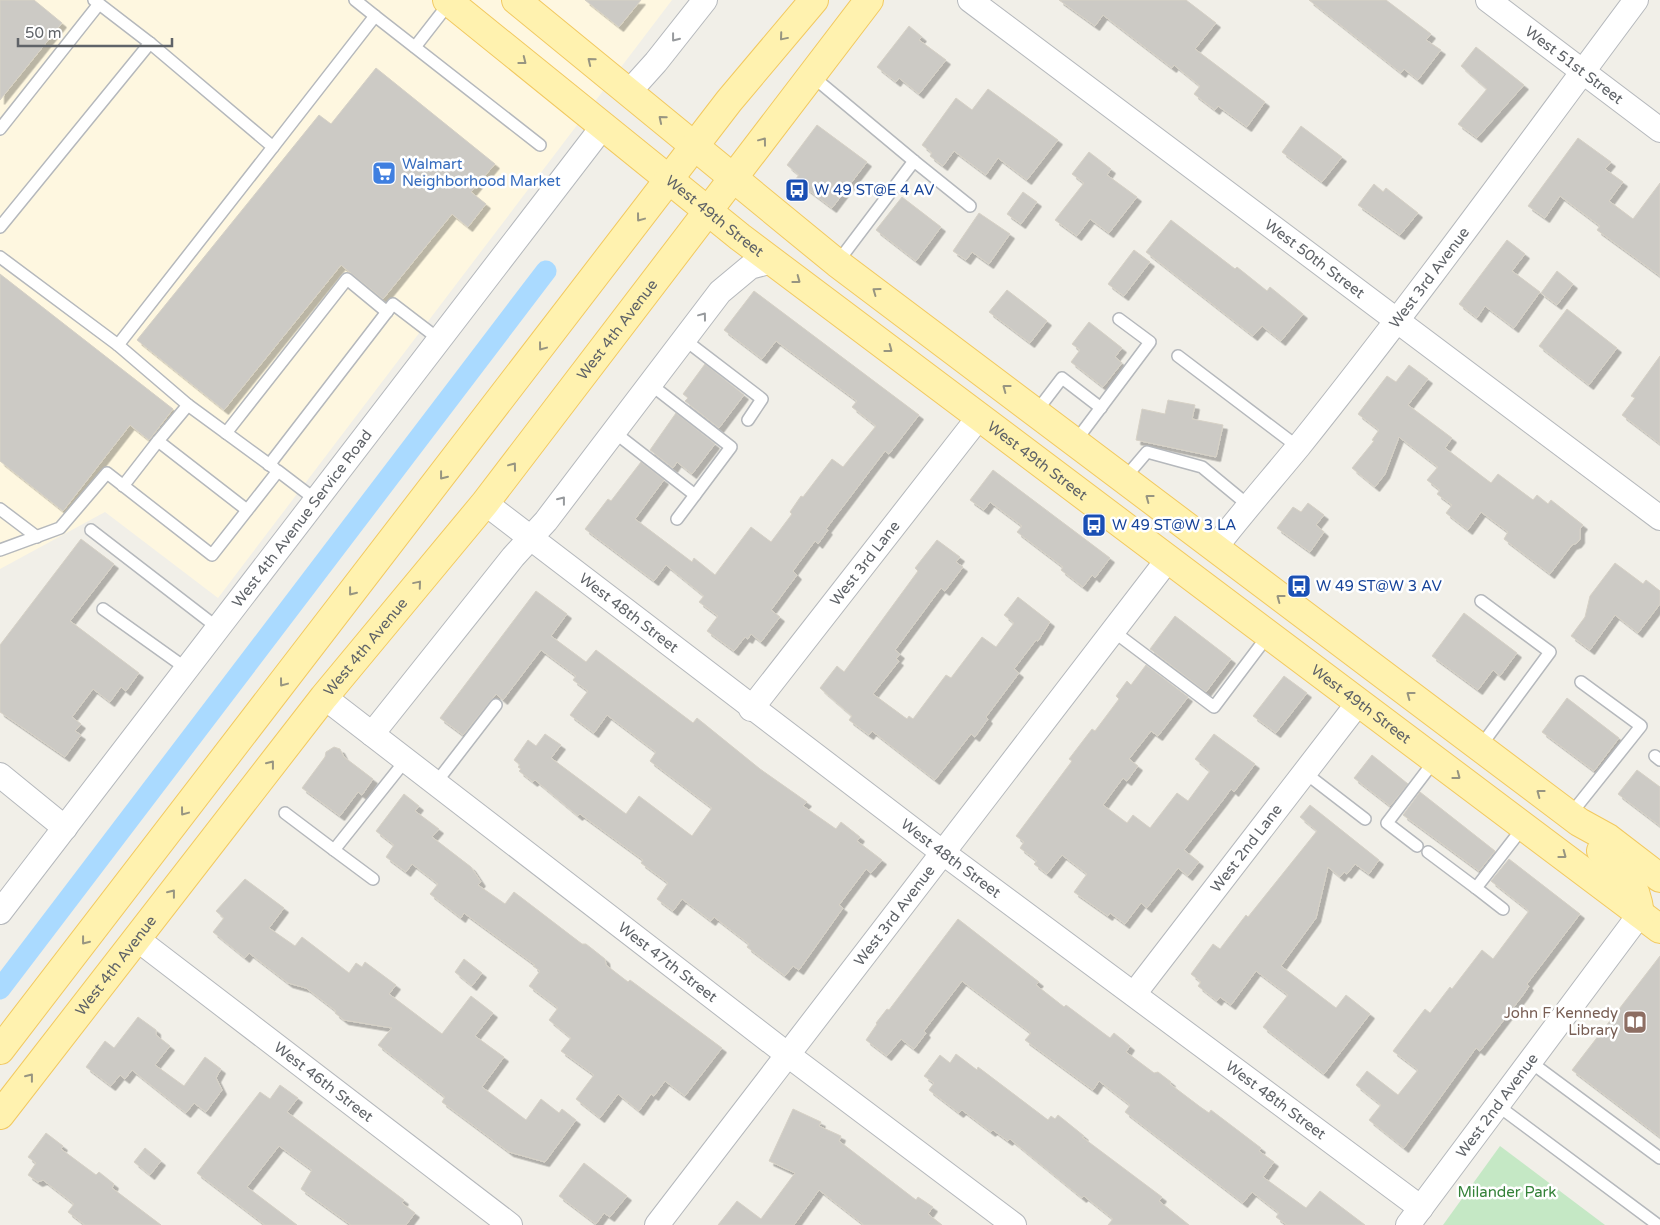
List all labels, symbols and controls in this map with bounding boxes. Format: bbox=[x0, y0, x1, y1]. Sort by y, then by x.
scale bar bbox=[18, 15, 171, 47]
street label: West 51st Street bbox=[1522, 22, 1627, 108]
text: 50 m bbox=[25, 24, 62, 42]
one-way arrow bbox=[672, 32, 680, 41]
one-way arrow bbox=[779, 32, 788, 41]
one-way arrow bbox=[517, 55, 526, 64]
one-way arrow bbox=[588, 58, 597, 66]
one-way arrow bbox=[659, 116, 668, 124]
one-way arrow bbox=[757, 138, 765, 147]
place label: Walmart Neighborhood Market bbox=[402, 155, 561, 190]
supermarket icon: Walmart Neighborhood Market bbox=[371, 160, 397, 186]
street label: West 49th Street bbox=[662, 172, 767, 261]
bus stop icon: W 49 ST@E 4 AV bbox=[784, 177, 810, 203]
place label: W 49 ST@E 4 AV bbox=[814, 181, 935, 199]
one-way arrow bbox=[638, 212, 646, 221]
street label: West 50th Street bbox=[1261, 215, 1368, 302]
street label: West 3rd Avenue bbox=[1385, 224, 1473, 332]
one-way arrow bbox=[791, 274, 801, 283]
street label: West 4th Avenue bbox=[573, 276, 661, 384]
one-way arrow bbox=[872, 288, 882, 297]
one-way arrow bbox=[697, 312, 706, 322]
one-way arrow bbox=[539, 341, 547, 350]
one-way arrow bbox=[883, 343, 893, 352]
one-way arrow bbox=[1003, 386, 1012, 394]
street label: West 49th Street bbox=[984, 417, 1091, 504]
street label: West 4th Avenue Service Road bbox=[228, 426, 376, 611]
one-way arrow bbox=[507, 463, 516, 472]
one-way arrow bbox=[440, 470, 448, 479]
one-way arrow bbox=[1145, 494, 1154, 503]
one-way arrow bbox=[556, 497, 564, 506]
bus stop icon: W 49 ST@W 3 LA bbox=[1081, 512, 1107, 538]
place label: W 49 ST@W 3 LA bbox=[1112, 516, 1237, 534]
street label: West 3rd Lane bbox=[826, 517, 904, 609]
street label: West 48th Street bbox=[576, 569, 682, 657]
bus stop icon: W 49 ST@W 3 AV bbox=[1286, 573, 1312, 599]
place label: W 49 ST@W 3 AV bbox=[1316, 577, 1443, 595]
one-way arrow bbox=[412, 580, 421, 589]
one-way arrow bbox=[349, 586, 358, 596]
street label: West 4th Avenue bbox=[320, 594, 411, 699]
one-way arrow bbox=[1277, 595, 1286, 603]
street label: West 49th Street bbox=[1308, 661, 1415, 748]
one-way arrow bbox=[280, 677, 288, 686]
one-way arrow bbox=[1406, 692, 1416, 701]
one-way arrow bbox=[266, 761, 274, 770]
one-way arrow bbox=[1451, 770, 1460, 778]
one-way arrow bbox=[1537, 790, 1546, 798]
street label: West 2nd Lane bbox=[1207, 801, 1286, 896]
one-way arrow bbox=[181, 806, 189, 815]
street label: West 48th Street bbox=[897, 815, 1005, 902]
one-way arrow bbox=[1557, 849, 1567, 858]
street label: West 3rd Avenue bbox=[850, 862, 939, 969]
one-way arrow bbox=[167, 890, 175, 899]
street label: West 4th Avenue bbox=[71, 912, 160, 1019]
street label: West 47th Street bbox=[614, 918, 721, 1006]
one-way arrow bbox=[82, 935, 90, 944]
place label: John F Kennedy Library bbox=[1504, 1004, 1618, 1039]
library icon: John F Kennedy Library bbox=[1622, 1009, 1648, 1035]
street label: West 46th Street bbox=[270, 1038, 377, 1126]
street label: West 2nd Avenue bbox=[1452, 1050, 1542, 1161]
street label: West 48th Street bbox=[1222, 1057, 1330, 1143]
one-way arrow bbox=[24, 1074, 32, 1083]
park label: Milander Park bbox=[1457, 1183, 1557, 1201]

